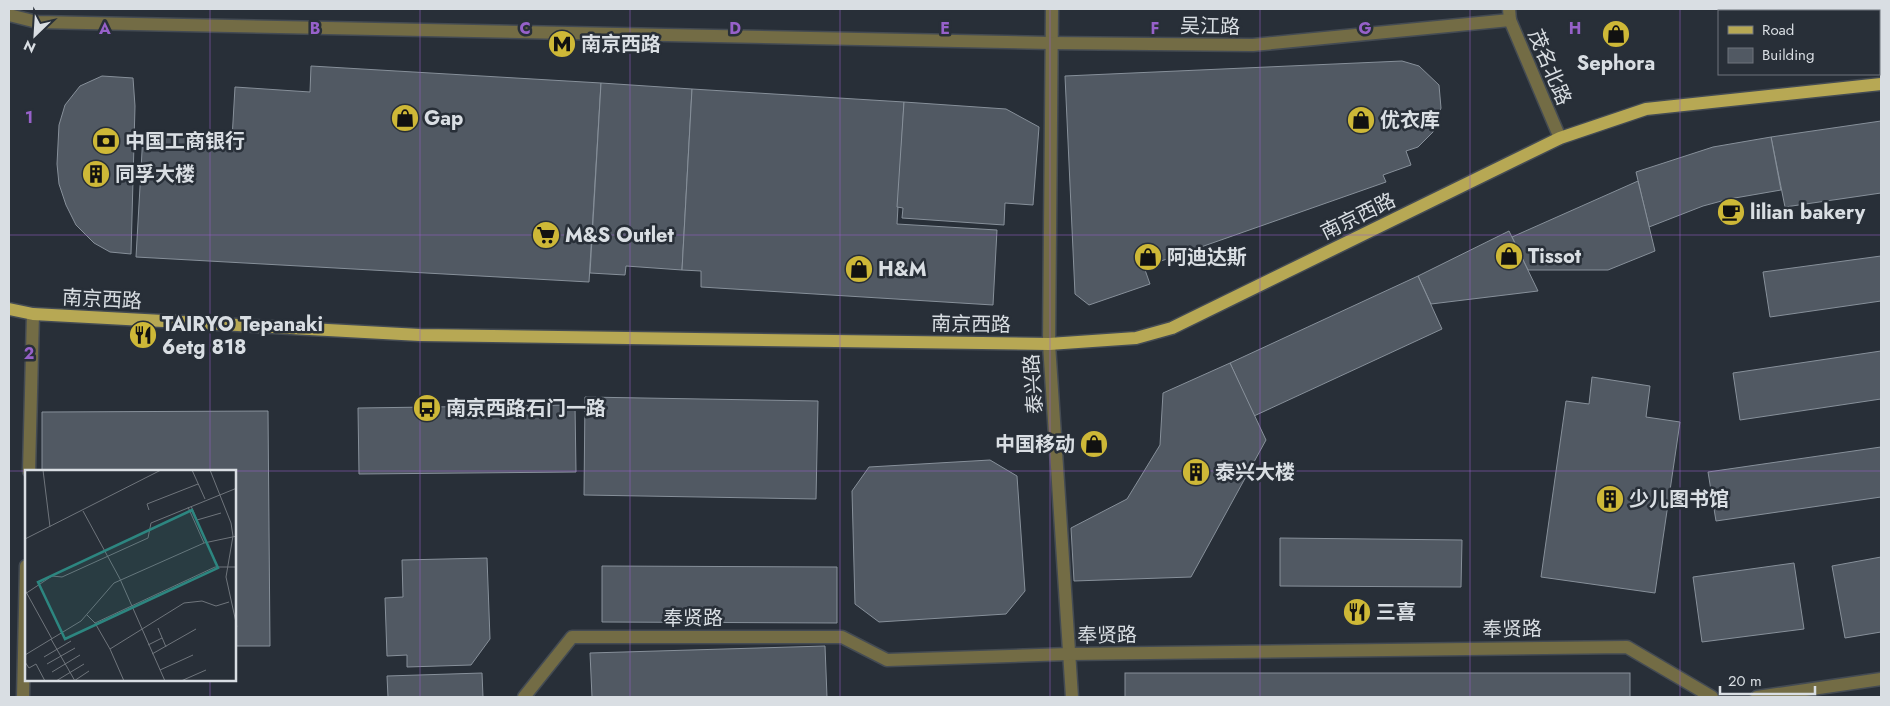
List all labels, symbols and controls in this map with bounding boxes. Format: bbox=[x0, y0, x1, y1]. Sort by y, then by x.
north arrow bbox=[10, 10, 60, 60]
legend bbox=[1718, 10, 1880, 75]
street label: 吴江路 bbox=[1180, 11, 1240, 42]
text: A bbox=[98, 17, 111, 40]
text: B bbox=[310, 17, 320, 40]
text: C bbox=[519, 17, 531, 40]
text: D bbox=[729, 17, 741, 40]
text: E bbox=[940, 17, 950, 40]
text: F bbox=[1151, 17, 1159, 40]
text: G bbox=[1358, 17, 1372, 40]
text: H bbox=[1569, 17, 1581, 40]
shop icon: Sephora bbox=[1601, 19, 1631, 49]
text: Road bbox=[1762, 19, 1794, 41]
street label: 茂名北路 bbox=[1521, 25, 1579, 110]
metro station icon: 南京西路 bbox=[547, 29, 577, 59]
place label: 南京西路 bbox=[581, 30, 661, 59]
text: N bbox=[20, 35, 39, 58]
text: Building bbox=[1762, 44, 1814, 66]
place label: Sephora bbox=[1577, 49, 1655, 78]
shop icon: Gap bbox=[390, 103, 420, 133]
place label: Gap bbox=[424, 104, 463, 133]
shop icon: 优衣库 bbox=[1346, 105, 1376, 135]
text: 1 bbox=[25, 106, 33, 129]
place label: 优衣库 bbox=[1380, 106, 1440, 135]
bank icon: 中国工商银行 bbox=[91, 126, 121, 156]
place label: 中国工商银行 bbox=[125, 127, 245, 156]
building icon: 同孚大楼 bbox=[81, 159, 111, 189]
place label: 同孚大楼 bbox=[115, 160, 195, 189]
street label: 南京西路 bbox=[1316, 186, 1401, 247]
cafe icon: lilian bakery bbox=[1716, 197, 1746, 227]
place label: lilian bakery bbox=[1750, 198, 1866, 227]
supermarket icon: M&S Outlet bbox=[531, 220, 561, 250]
place label: M&S Outlet bbox=[565, 221, 674, 250]
shop icon: Tissot bbox=[1494, 241, 1524, 271]
shop icon: 阿迪达斯 bbox=[1133, 242, 1163, 272]
place label: Tissot bbox=[1528, 242, 1582, 271]
place label: 阿迪达斯 bbox=[1167, 243, 1247, 272]
shop icon: H&M bbox=[844, 254, 874, 284]
place label: H&M bbox=[878, 255, 927, 284]
street label: 南京西路 bbox=[61, 283, 143, 316]
street label: 南京西路 bbox=[931, 309, 1011, 340]
place label: TAIRYO Tepanaki 6etg 818 bbox=[162, 310, 323, 362]
restaurant icon: TAIRYO Tepanaki 6etg 818 bbox=[128, 320, 158, 350]
text: 2 bbox=[24, 342, 34, 365]
street label: 泰兴路 bbox=[1017, 353, 1050, 415]
bus stop icon: 南京西路石门一路 bbox=[412, 393, 442, 423]
place label: 南京西路石门一路 bbox=[446, 394, 606, 423]
shop icon: 中国移动 bbox=[1079, 429, 1109, 459]
place label: 中国移动 bbox=[995, 430, 1075, 459]
building icon: 泰兴大楼 bbox=[1181, 457, 1211, 487]
place label: 泰兴大楼 bbox=[1215, 458, 1295, 487]
inset map bbox=[25, 470, 236, 681]
building icon: 少儿图书馆 bbox=[1595, 484, 1625, 514]
place label: 少儿图书馆 bbox=[1629, 485, 1729, 514]
restaurant icon: 三喜 bbox=[1342, 597, 1372, 627]
place label: 三喜 bbox=[1376, 598, 1416, 627]
street label: 奉贤路 bbox=[663, 604, 723, 633]
street label: 奉贤路 bbox=[1482, 614, 1542, 645]
street label: 奉贤路 bbox=[1077, 620, 1137, 651]
scale bar bbox=[1720, 664, 1815, 696]
text: 20 m bbox=[1728, 670, 1762, 692]

